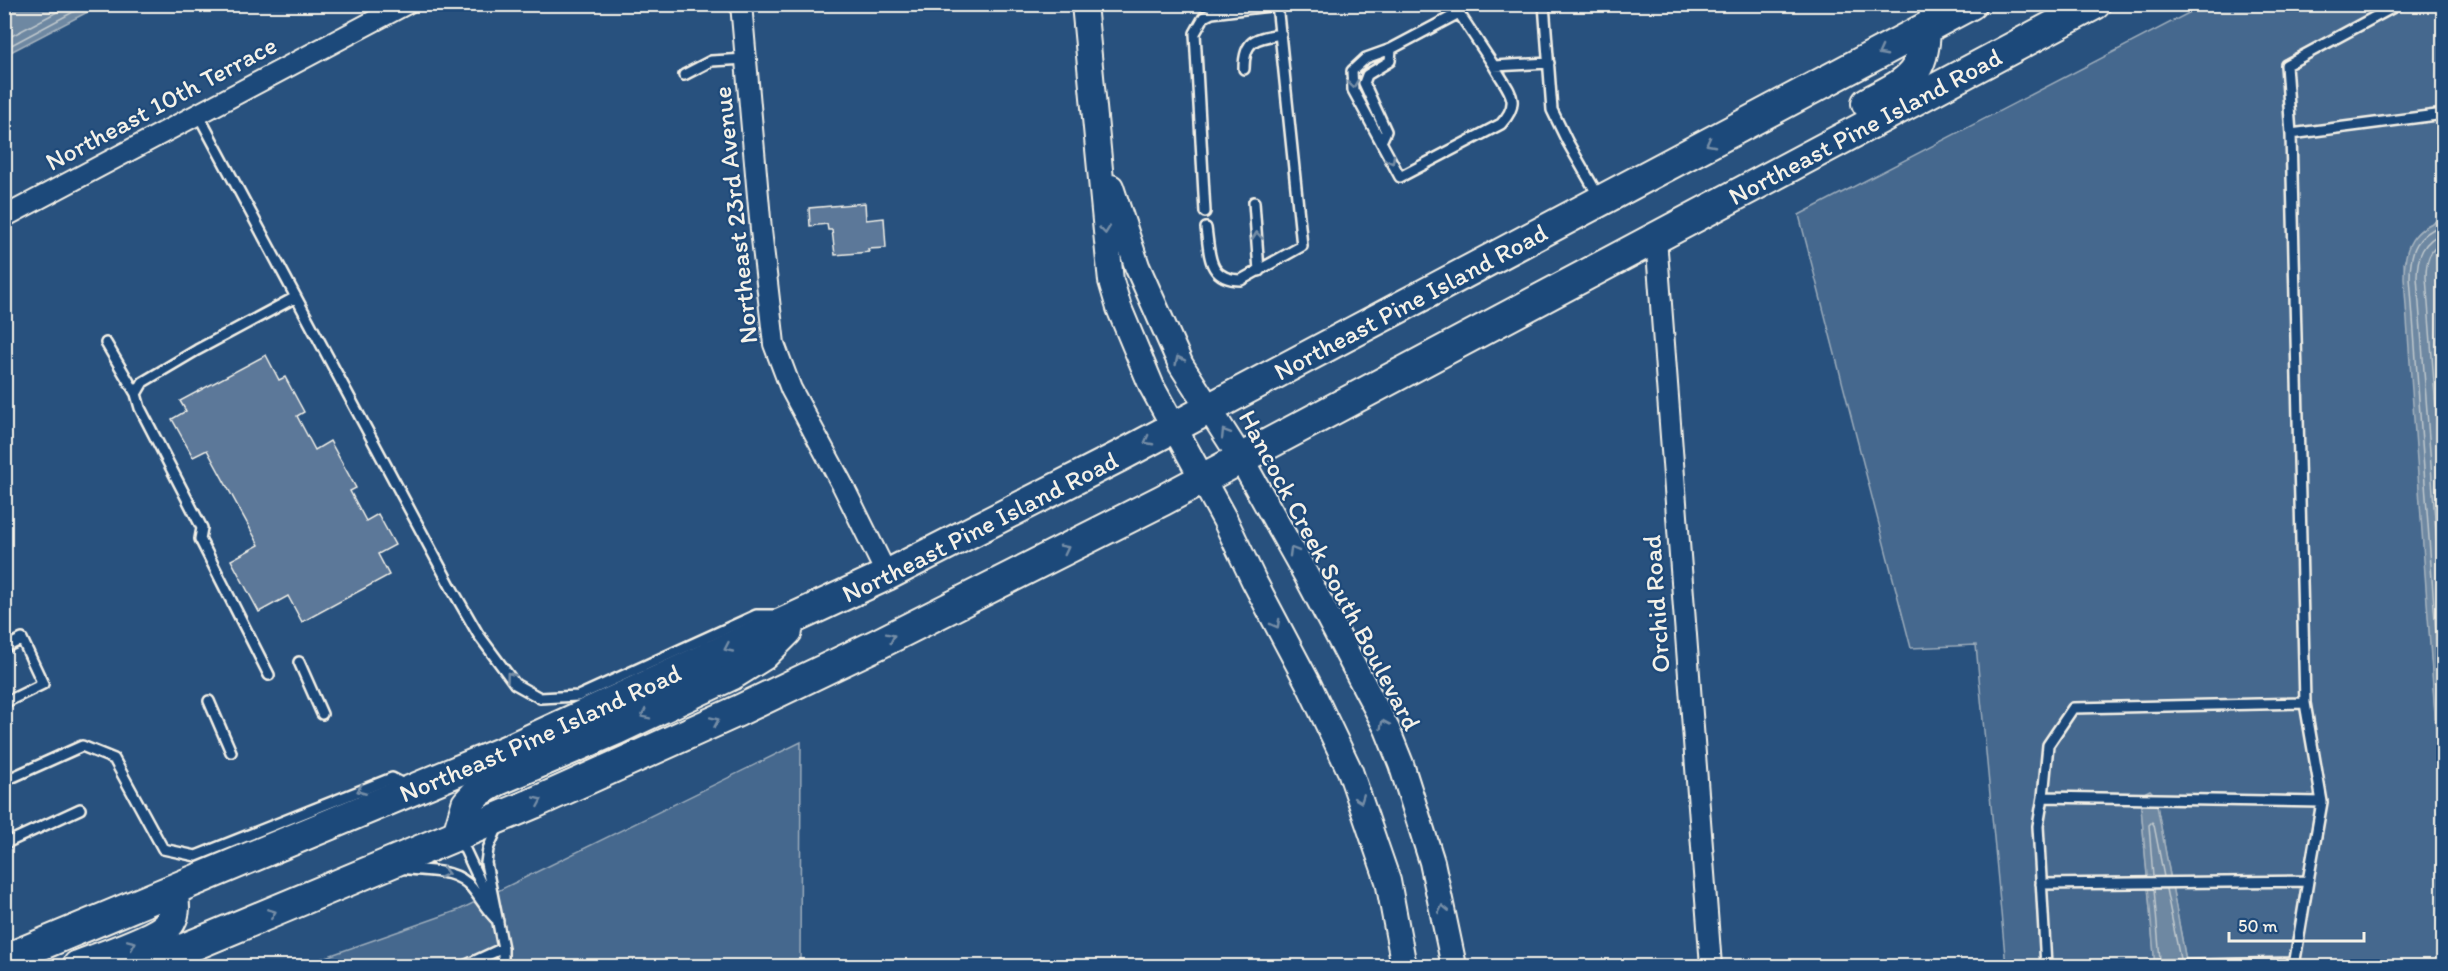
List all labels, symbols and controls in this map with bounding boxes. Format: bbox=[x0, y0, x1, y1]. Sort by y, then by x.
street label: Northeast 10th Terrace bbox=[40, 28, 282, 178]
street label: Northeast Pine Island Road bbox=[1723, 41, 2007, 212]
one-way arrow bbox=[1878, 45, 1888, 56]
one-way arrow bbox=[1347, 79, 1359, 89]
street label: Northeast 23rd Avenue bbox=[706, 85, 764, 345]
one-way arrow bbox=[1706, 136, 1716, 147]
one-way arrow bbox=[1384, 154, 1395, 164]
street label: Northeast Pine Island Road bbox=[1268, 216, 1553, 387]
one-way arrow bbox=[1098, 226, 1111, 235]
one-way arrow bbox=[1250, 232, 1263, 241]
one-way arrow bbox=[1174, 355, 1186, 366]
street label: Hancock Creek South Boulevard bbox=[1232, 404, 1428, 736]
one-way arrow bbox=[1221, 429, 1232, 440]
one-way arrow bbox=[1143, 434, 1154, 446]
street label: Northeast Pine Island Road bbox=[837, 444, 1123, 610]
street label: Orchid Road bbox=[1635, 534, 1677, 674]
one-way arrow bbox=[1059, 545, 1070, 557]
one-way arrow bbox=[1288, 547, 1300, 558]
one-way arrow bbox=[1269, 617, 1280, 628]
one-way arrow bbox=[885, 633, 896, 644]
one-way arrow bbox=[724, 641, 735, 653]
street label: Northeast Pine Island Road bbox=[394, 656, 686, 810]
one-way arrow bbox=[506, 672, 517, 683]
one-way arrow bbox=[641, 708, 652, 720]
one-way arrow bbox=[709, 716, 720, 728]
one-way arrow bbox=[1379, 719, 1391, 730]
one-way arrow bbox=[356, 783, 367, 795]
one-way arrow bbox=[1353, 793, 1366, 804]
one-way arrow bbox=[531, 797, 542, 809]
one-way arrow bbox=[439, 866, 450, 878]
one-way arrow bbox=[1438, 904, 1451, 914]
scale bar bbox=[2229, 905, 2364, 943]
one-way arrow bbox=[266, 908, 277, 920]
text: 50 m bbox=[2238, 915, 2278, 937]
one-way arrow bbox=[126, 939, 137, 951]

